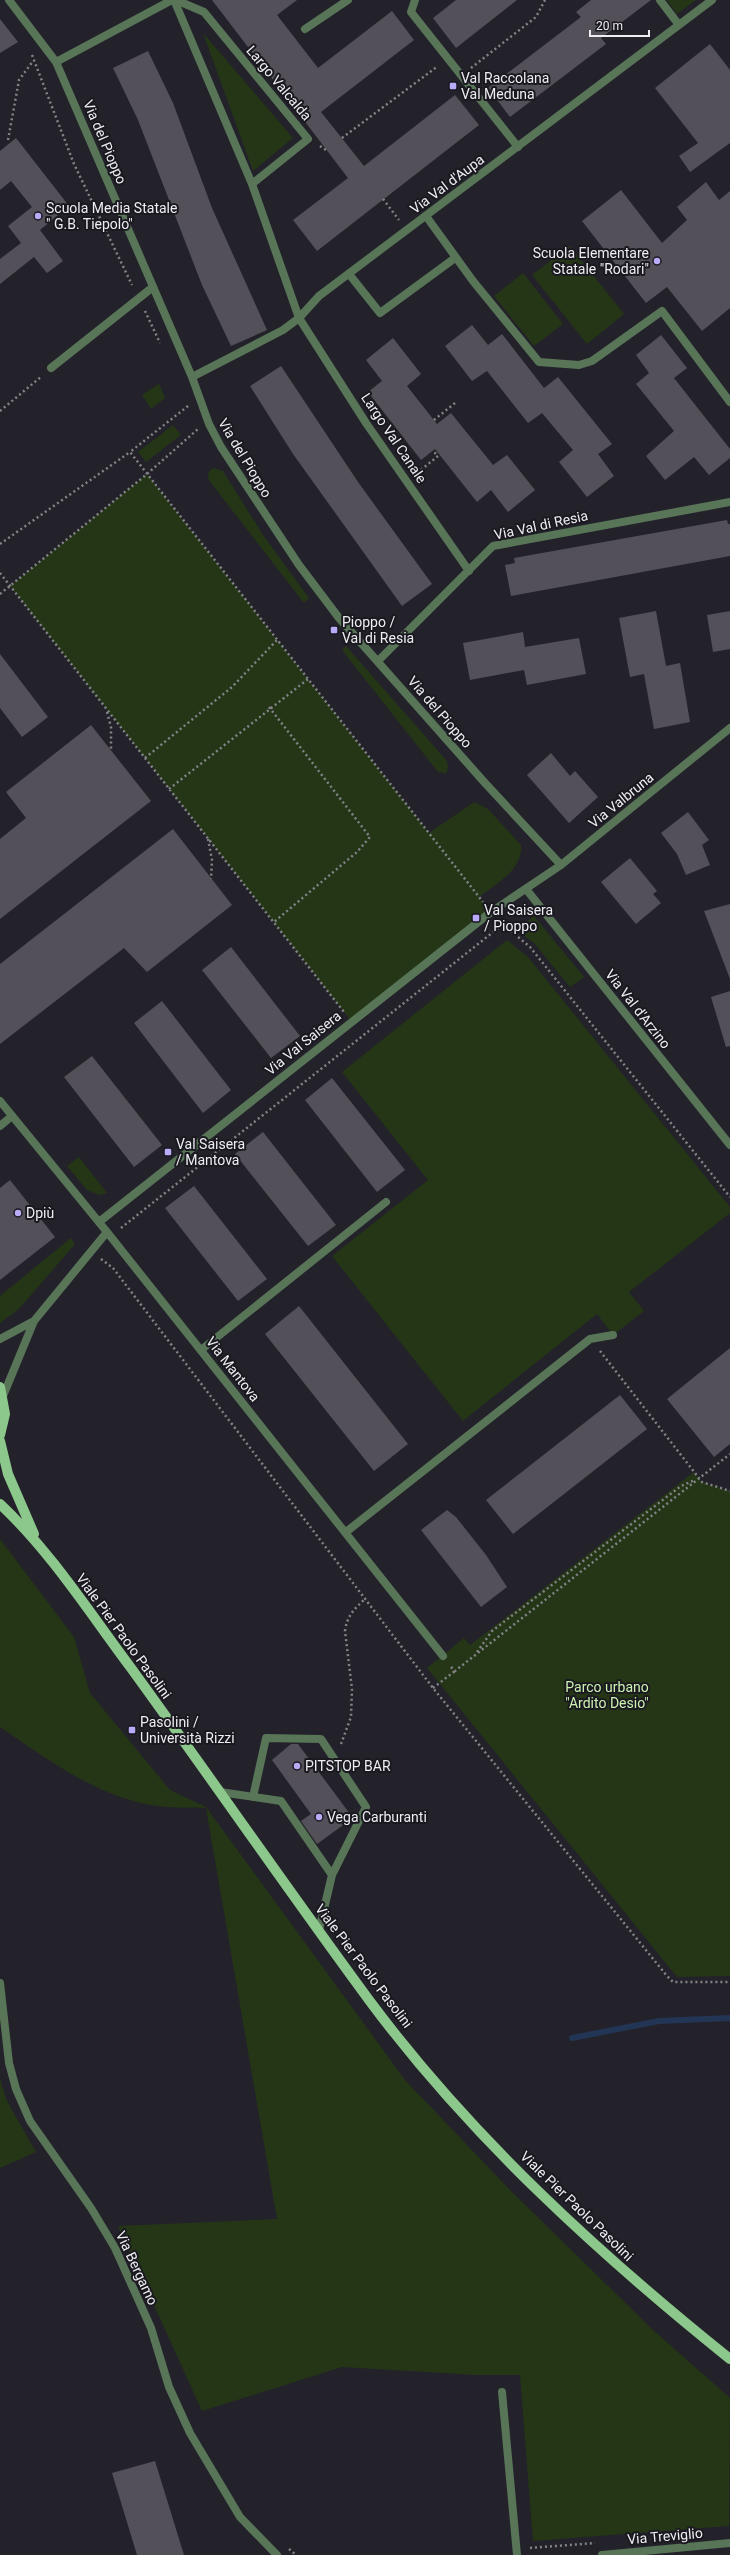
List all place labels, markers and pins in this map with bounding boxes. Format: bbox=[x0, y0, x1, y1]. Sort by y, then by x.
place label: Val Raccolana Val Meduna bbox=[461, 70, 549, 102]
marker: Val Raccolana Val Meduna bbox=[448, 81, 458, 91]
place label: Scuola Media Statale " G.B. Tiepolo" bbox=[46, 200, 177, 232]
marker: Scuola Media Statale " G.B. Tiepolo" bbox=[33, 211, 43, 221]
place label: Scuola Elementare Statale "Rodari" bbox=[533, 245, 649, 277]
marker: Scuola Elementare Statale "Rodari" bbox=[652, 256, 662, 266]
place label: Pioppo / Val di Resia bbox=[342, 614, 414, 646]
marker: Pioppo / Val di Resia bbox=[329, 625, 339, 635]
place label: Val Saisera / Pioppo bbox=[484, 902, 553, 934]
marker: Val Saisera / Pioppo bbox=[471, 913, 481, 923]
place label: Val Saisera / Mantova bbox=[176, 1136, 245, 1168]
marker: Val Saisera / Mantova bbox=[163, 1147, 173, 1157]
place label: Dpiù bbox=[26, 1205, 54, 1221]
marker: Dpiù bbox=[13, 1208, 23, 1218]
place label: Pasolini / Università Rizzi bbox=[140, 1714, 235, 1746]
marker: Pasolini / Università Rizzi bbox=[127, 1725, 137, 1735]
place label: PITSTOP BAR bbox=[305, 1758, 391, 1774]
marker: PITSTOP BAR bbox=[292, 1761, 302, 1771]
place label: Vega Carburanti bbox=[327, 1809, 427, 1825]
marker: Vega Carburanti bbox=[314, 1812, 324, 1822]

